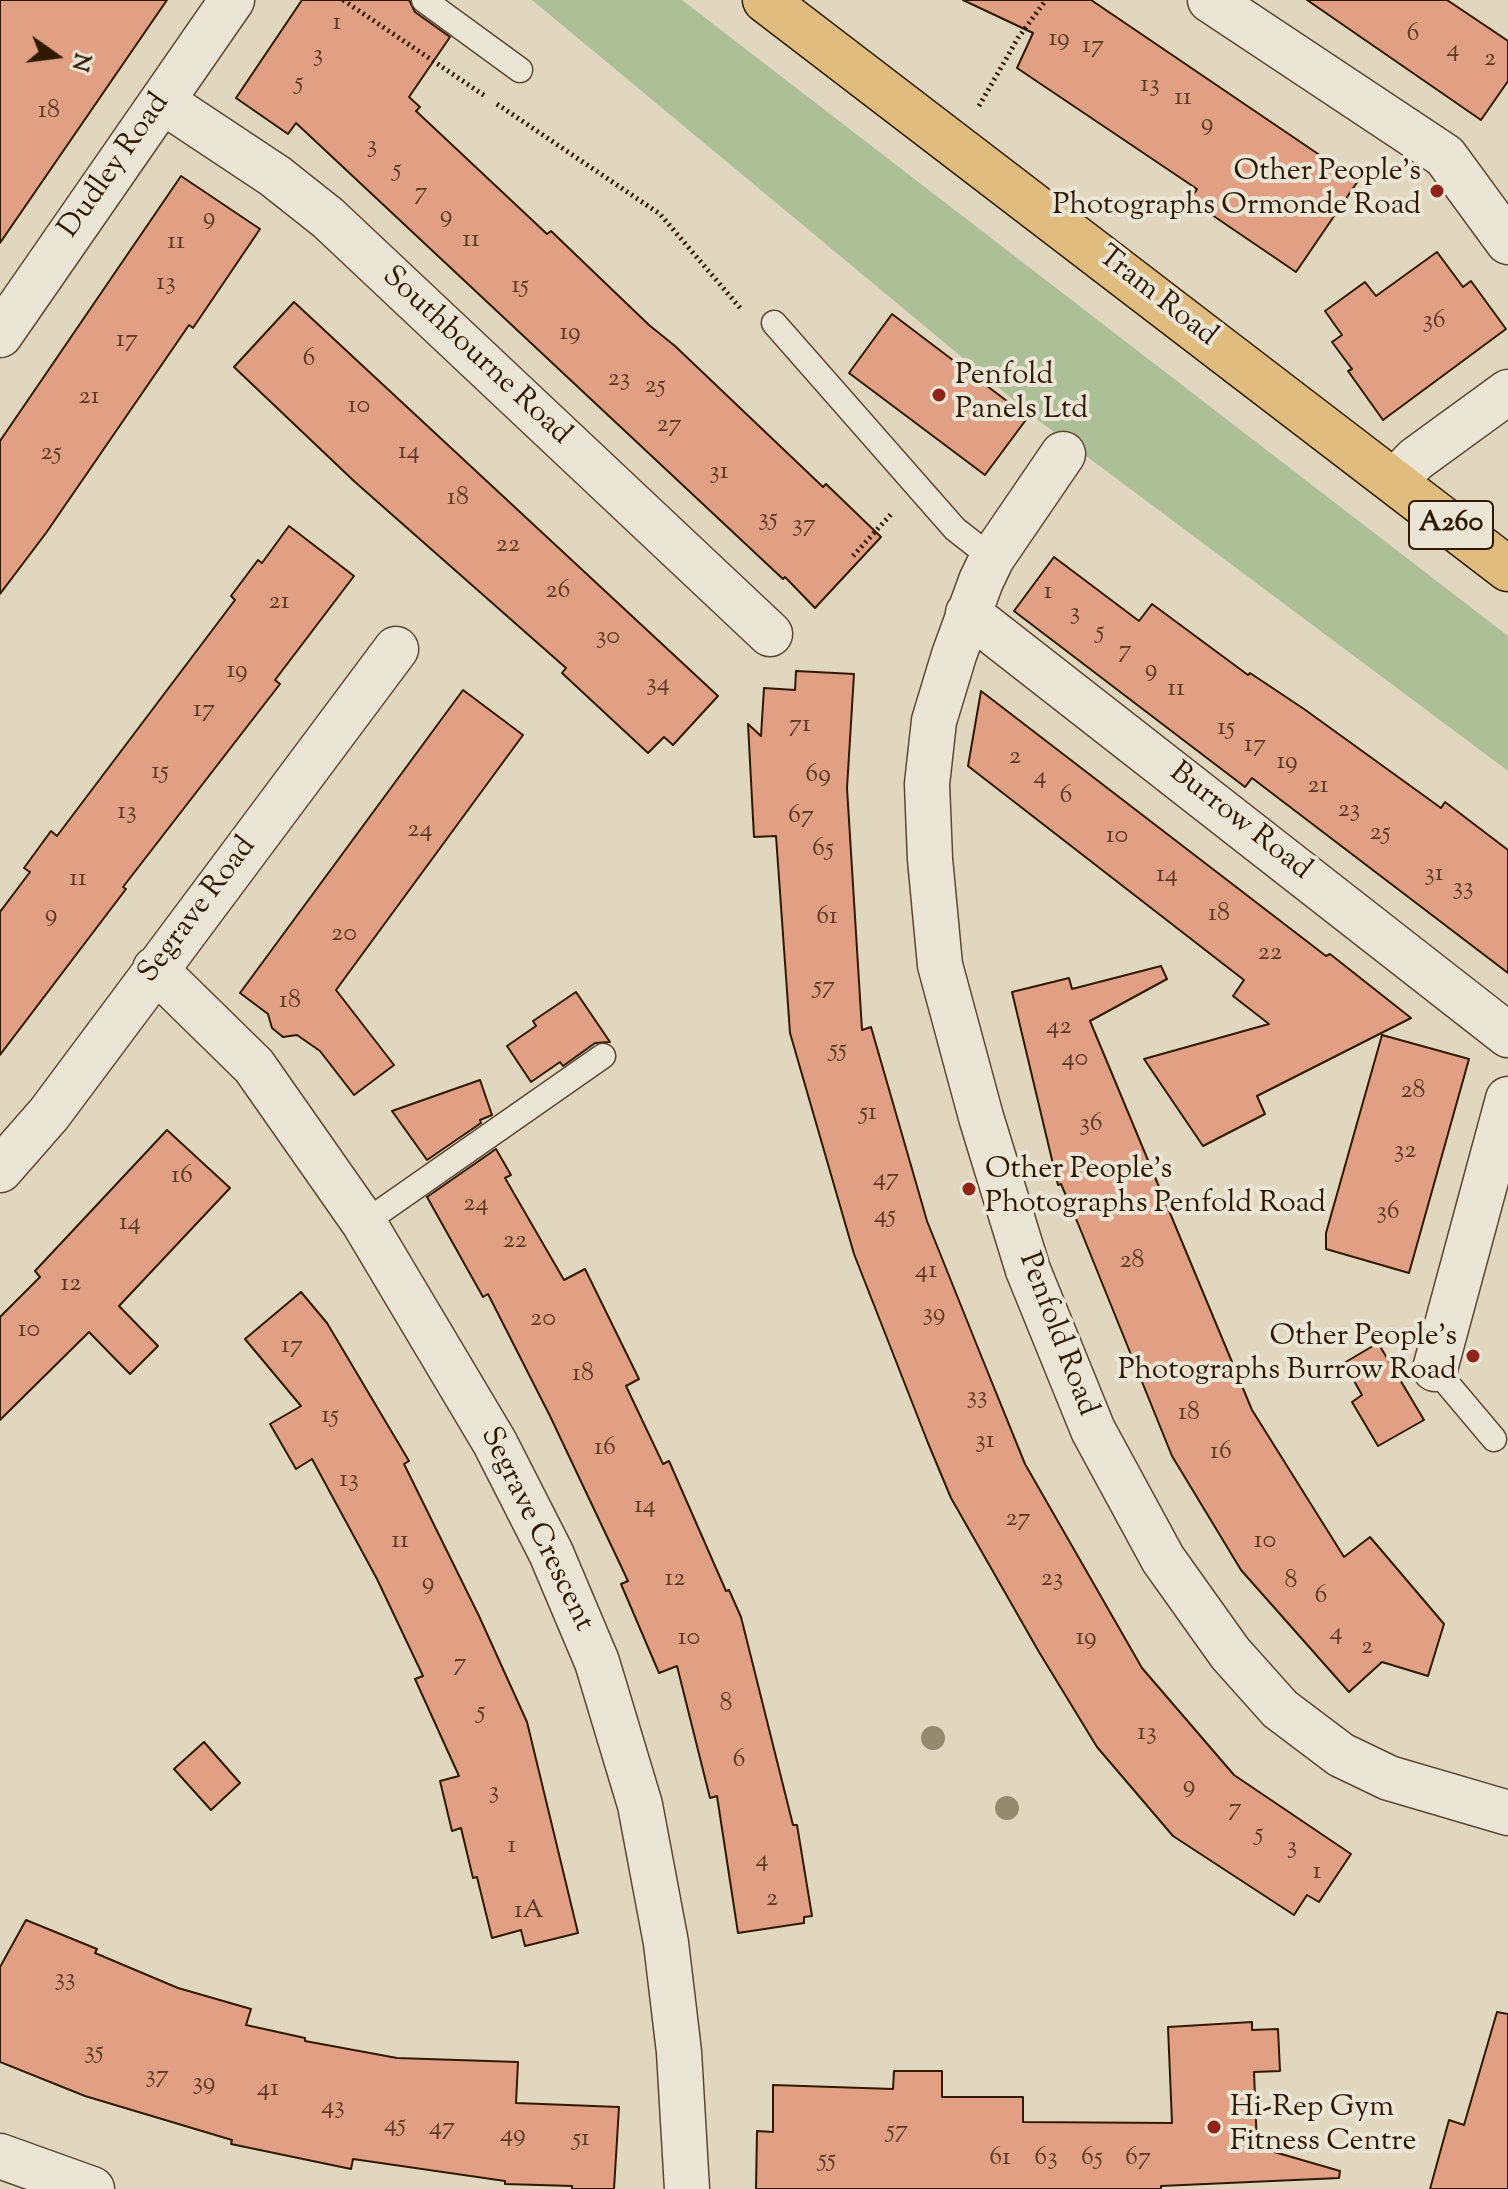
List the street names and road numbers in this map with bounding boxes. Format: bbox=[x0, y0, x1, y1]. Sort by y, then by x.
street label: Dudley Road bbox=[53, 88, 179, 246]
street label: Tram Road bbox=[1089, 240, 1223, 356]
street label: Southbourne Road bbox=[373, 260, 577, 454]
road number: A260 bbox=[1409, 501, 1493, 549]
street label: Burrow Road bbox=[1161, 756, 1317, 890]
street label: Segrave Road bbox=[132, 831, 266, 991]
street label: Penfold Road bbox=[1008, 1248, 1104, 1422]
street label: Segrave Crescent bbox=[470, 1422, 600, 1638]

